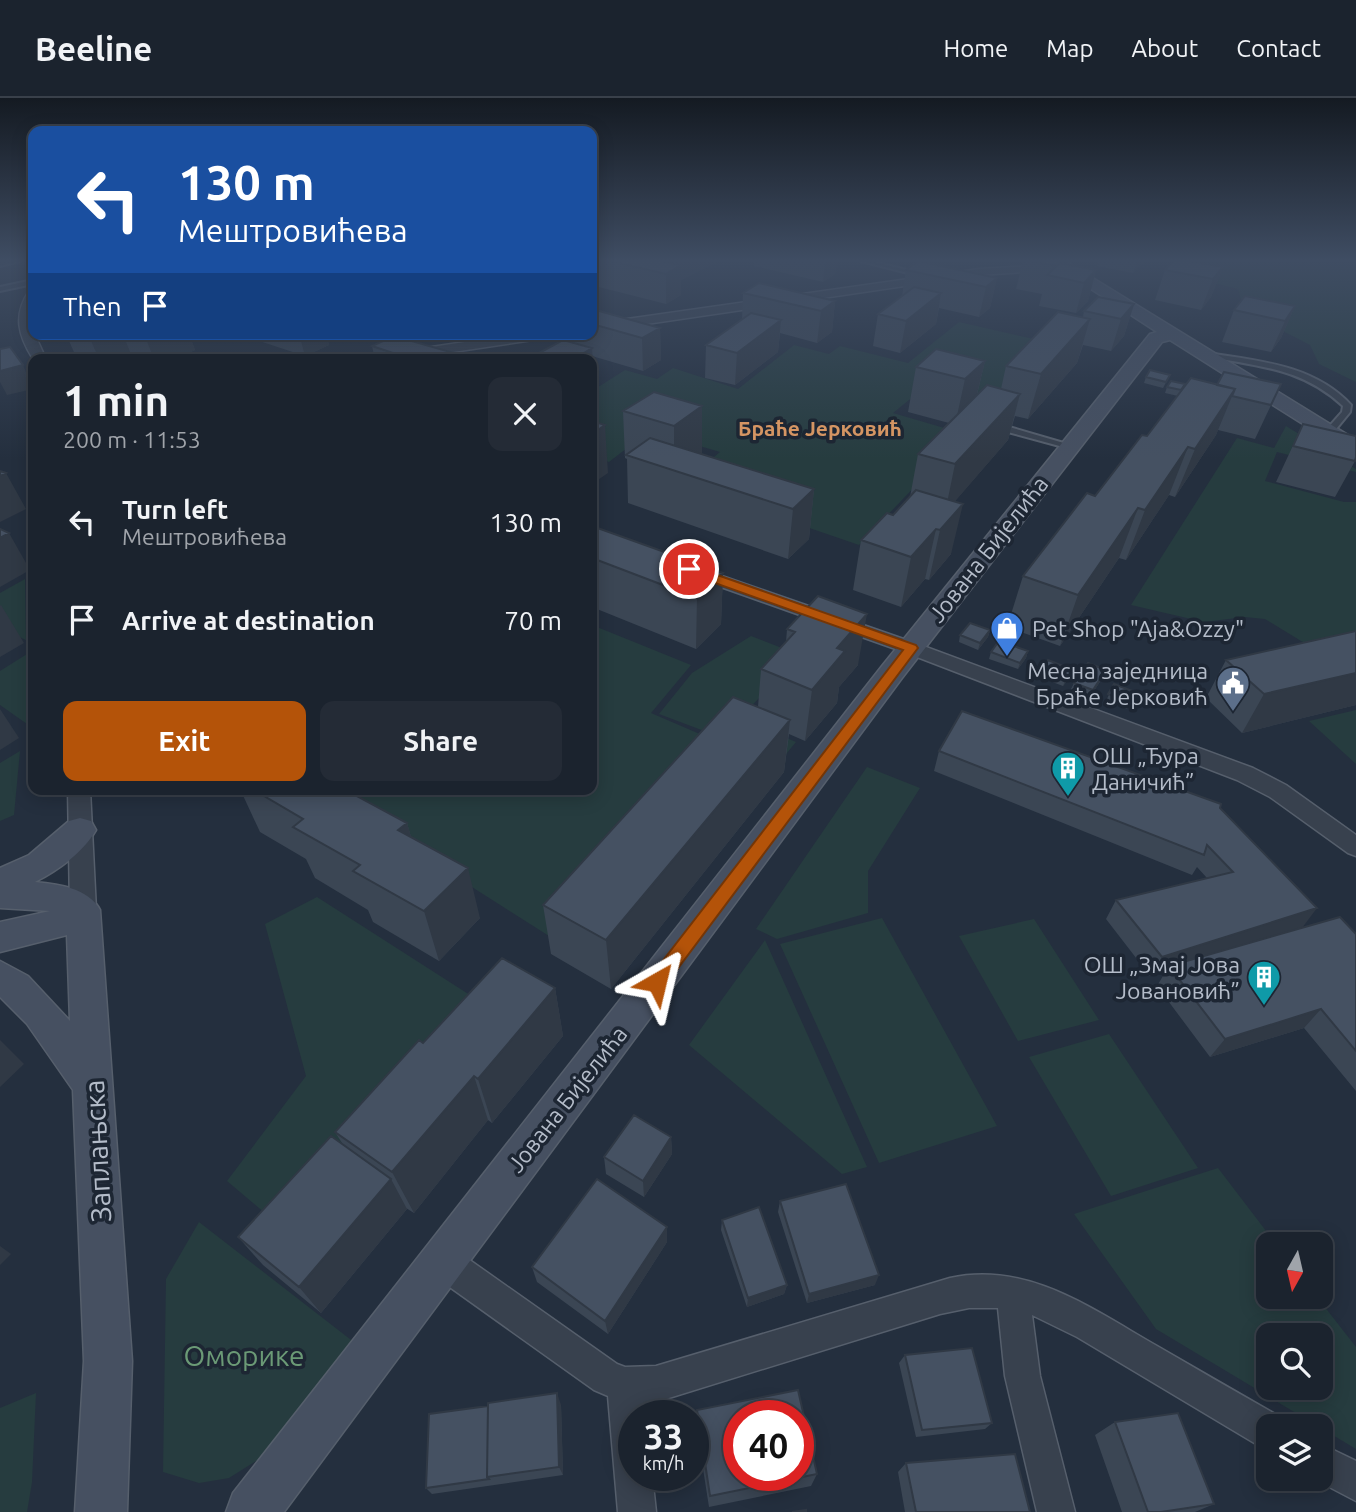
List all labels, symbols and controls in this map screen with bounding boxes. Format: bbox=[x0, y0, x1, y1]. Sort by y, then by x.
text: Beeline bbox=[35, 30, 152, 67]
text: Home bbox=[943, 35, 1008, 62]
text: Map bbox=[1046, 35, 1093, 62]
text: About bbox=[1131, 35, 1198, 62]
text: Contact bbox=[1236, 35, 1321, 62]
icon: left bbox=[63, 154, 154, 245]
text: 130 m bbox=[178, 154, 315, 209]
text: Мештровићева bbox=[178, 212, 408, 248]
icon: arrive bbox=[136, 287, 174, 325]
text: Then bbox=[63, 292, 122, 321]
text: 1 min bbox=[63, 377, 169, 424]
button: close bbox=[488, 377, 562, 451]
district label: Браће Јерковић bbox=[738, 416, 902, 440]
text: 200 m · 11:53 bbox=[63, 427, 201, 452]
street label: Јована Бијелића bbox=[923, 471, 1053, 627]
text: Turn left bbox=[122, 495, 228, 524]
icon: left bbox=[63, 503, 101, 541]
text: 130 m bbox=[490, 508, 562, 537]
text: Мештровићева bbox=[122, 524, 287, 549]
pin bbox=[659, 539, 719, 599]
icon: arrive bbox=[670, 550, 708, 588]
icon: arrive bbox=[63, 601, 101, 639]
text: Arrive at destination bbox=[122, 606, 375, 635]
text: 70 m bbox=[504, 606, 562, 635]
shop icon: Pet Shop "Aja&Ozzy" bbox=[988, 609, 1026, 658]
place label: Pet Shop "Aja&Ozzy" bbox=[1032, 616, 1244, 641]
place label: Месна заједница Браће Јерковић bbox=[1027, 658, 1208, 709]
public building icon: Месна заједница Браће Јерковић bbox=[1214, 664, 1252, 713]
button: Exit bbox=[63, 701, 306, 781]
button: Share bbox=[320, 701, 562, 781]
place label: ОШ „Ђура Даничић” bbox=[1092, 743, 1199, 794]
building icon: ОШ „Ђура Даничић” bbox=[1049, 749, 1087, 798]
position arrow bbox=[620, 945, 694, 1019]
place label: ОШ „Змај Јова Јовановић” bbox=[1084, 952, 1240, 1003]
building icon: ОШ „Змај Јова Јовановић” bbox=[1245, 958, 1283, 1007]
street label: Јована Бијелића bbox=[502, 1021, 632, 1177]
street label: Заплањска bbox=[78, 1079, 116, 1223]
north arrow bbox=[1256, 1232, 1334, 1309]
map controls bbox=[1256, 1232, 1333, 1491]
button: search bbox=[1256, 1323, 1333, 1400]
park label: Оморике bbox=[184, 1340, 304, 1371]
speed limit sign: 40 bbox=[723, 1400, 814, 1491]
button: layers bbox=[1256, 1414, 1333, 1491]
text: 33 bbox=[644, 1416, 683, 1456]
text: km/h bbox=[643, 1453, 684, 1473]

